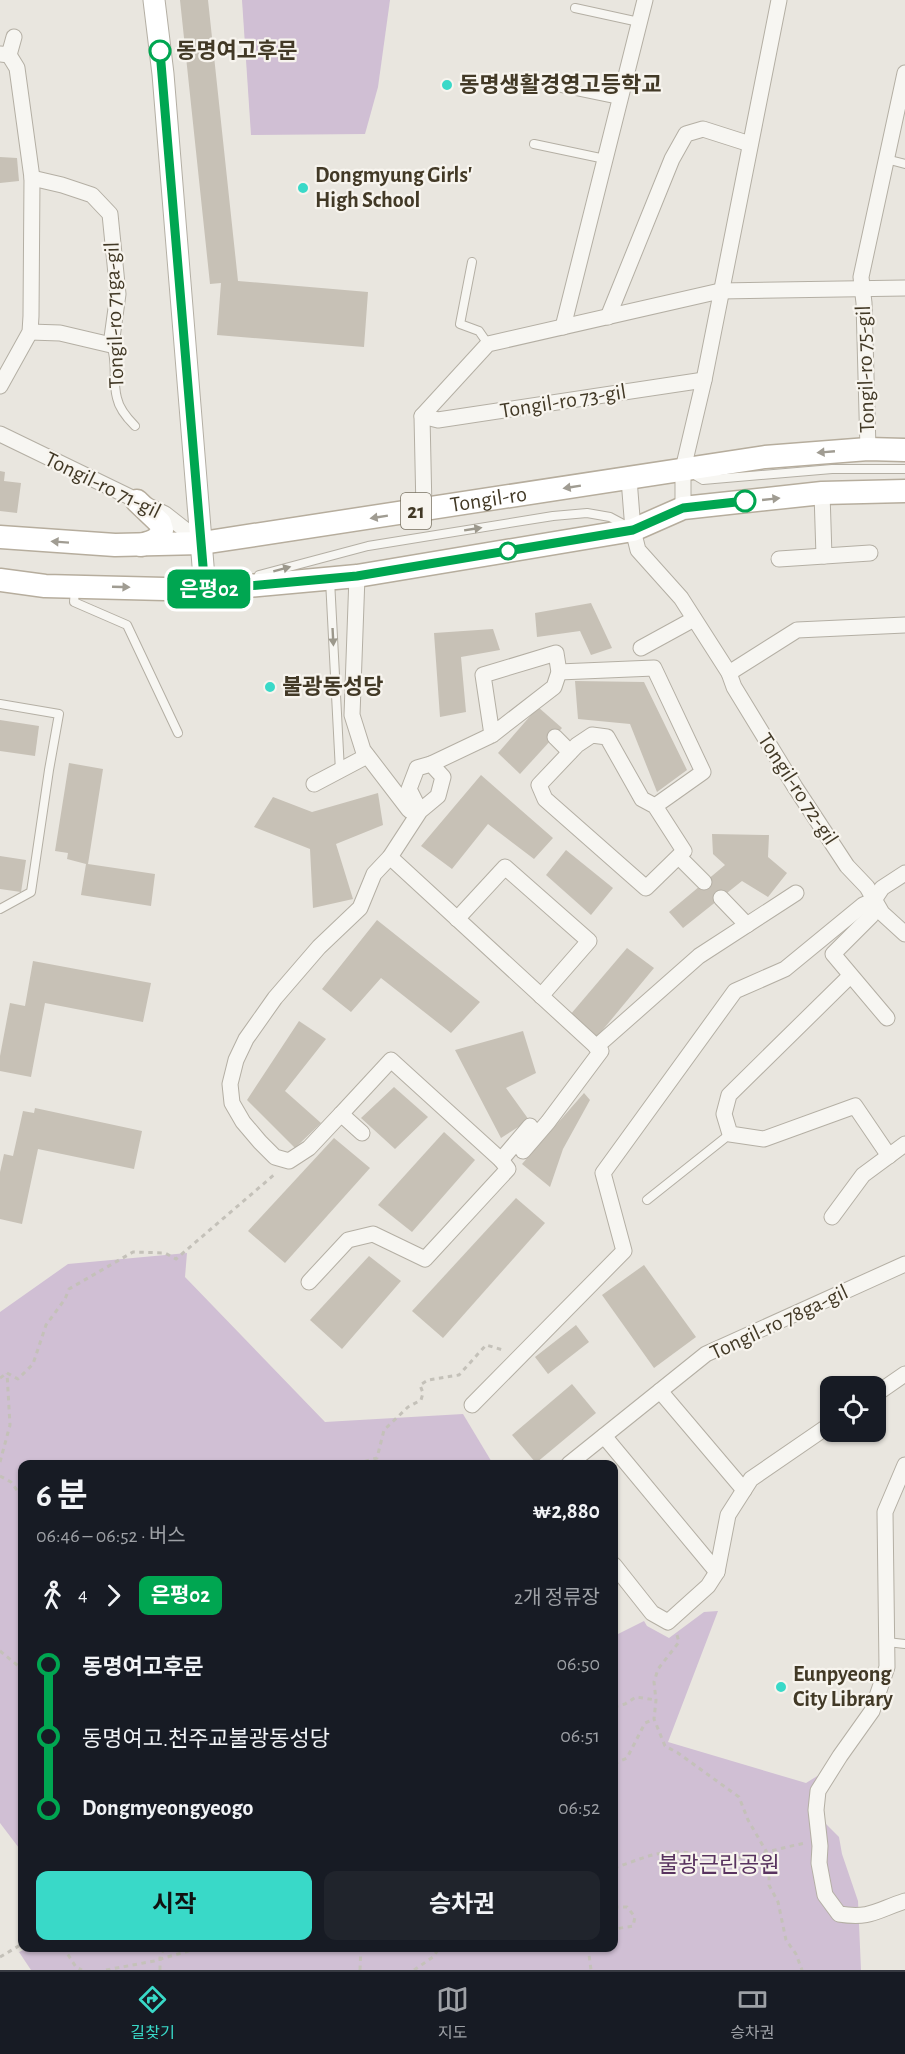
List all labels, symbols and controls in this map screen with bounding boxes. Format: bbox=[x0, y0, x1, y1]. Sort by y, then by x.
place label: 동명여고후문 bbox=[176, 39, 297, 62]
marker: 동명여고후문 bbox=[149, 40, 171, 62]
place label: 동명생활경영고등학교 bbox=[459, 73, 661, 96]
marker: 동명생활경영고등학교 bbox=[440, 78, 454, 92]
place label: Dongmyung Girls' High School bbox=[315, 164, 472, 211]
marker: Dongmyung Girls' High School bbox=[296, 181, 310, 195]
street label: Tongil-ro 71ga-gil bbox=[100, 241, 128, 389]
street label: Tongil-ro 75-gil bbox=[852, 305, 878, 433]
street label: Tongil-ro 73-gil bbox=[498, 380, 628, 422]
street label: Tongil-ro 71-gil bbox=[42, 447, 164, 523]
one-way arrow bbox=[816, 447, 835, 457]
street label: Tongil-ro bbox=[448, 483, 528, 516]
one-way arrow bbox=[562, 483, 581, 492]
unlabelled marker bbox=[734, 490, 756, 512]
road number: 21 bbox=[401, 493, 431, 529]
one-way arrow bbox=[761, 494, 780, 503]
one-way arrow bbox=[369, 513, 388, 522]
one-way arrow bbox=[463, 524, 482, 533]
one-way arrow bbox=[50, 537, 69, 546]
unlabelled marker bbox=[499, 542, 517, 560]
one-way arrow bbox=[273, 564, 291, 573]
line badge: 은평02 bbox=[167, 570, 251, 608]
text: 은평02 bbox=[179, 579, 239, 600]
one-way arrow bbox=[112, 582, 131, 592]
one-way arrow bbox=[328, 627, 337, 646]
place label: 불광동성당 bbox=[282, 675, 383, 698]
marker: 불광동성당 bbox=[263, 680, 277, 694]
street label: Tongil-ro 72-gil bbox=[754, 729, 842, 849]
street label: Tongil-ro 78ga-gil bbox=[707, 1280, 851, 1364]
map controls bbox=[820, 1376, 886, 1442]
button: locate bbox=[820, 1376, 886, 1442]
text: 6 분 bbox=[36, 1480, 87, 1513]
text: ₩2,880 bbox=[533, 1500, 600, 1522]
text: 06:46 – 06:52 · 버스 bbox=[36, 1526, 186, 1546]
icon: walk bbox=[36, 1579, 69, 1612]
icon: forward bbox=[97, 1579, 130, 1612]
text: 4 bbox=[78, 1585, 88, 1605]
text: 은평02 bbox=[151, 1585, 210, 1606]
text: 2개 정류장 bbox=[514, 1588, 600, 1608]
text: 06:50 bbox=[557, 1654, 600, 1674]
text: 동명여고후문 bbox=[82, 1656, 203, 1678]
place label: Eunpyeong City Library bbox=[793, 1663, 893, 1711]
marker: Eunpyeong City Library bbox=[774, 1680, 788, 1694]
text: 06:51 bbox=[560, 1726, 600, 1746]
text: 동명여고.천주교불광동성당 bbox=[82, 1728, 330, 1750]
text: Dongmyeongyeogo bbox=[82, 1797, 253, 1819]
text: 06:52 bbox=[558, 1798, 600, 1818]
park label: 불광근린공원 bbox=[658, 1853, 780, 1876]
button: 시작 bbox=[36, 1871, 312, 1940]
button: 승차권 bbox=[324, 1871, 600, 1940]
tab: 길찾기 bbox=[131, 1983, 175, 2043]
tab: 지도 bbox=[436, 1983, 469, 2043]
tab: 승차권 bbox=[730, 1983, 774, 2043]

